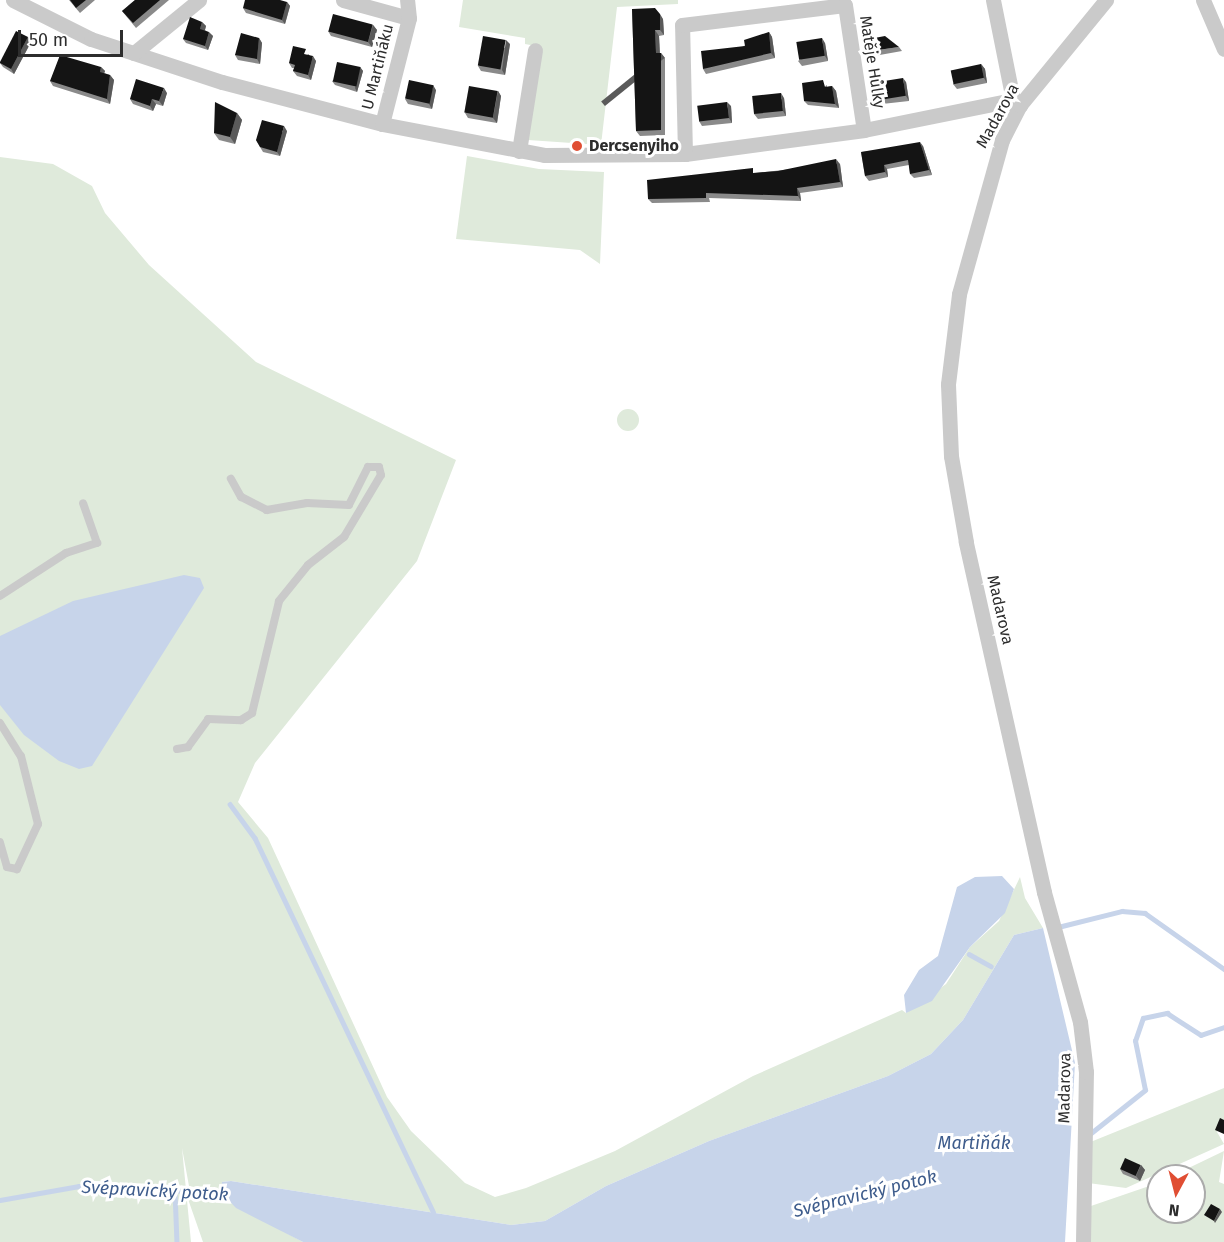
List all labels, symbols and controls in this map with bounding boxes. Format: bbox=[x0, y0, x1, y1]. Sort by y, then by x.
street label: Matěje Hůlky bbox=[855, 14, 889, 110]
scale bar bbox=[21, 18, 126, 56]
street label: U Martiňáku bbox=[358, 22, 398, 112]
text: 50 m bbox=[29, 29, 68, 51]
street label: Madarova bbox=[972, 80, 1024, 152]
place label: Dercsenyiho bbox=[589, 136, 679, 156]
marker: Dercsenyiho bbox=[570, 139, 584, 153]
street label: Madarova bbox=[983, 573, 1017, 647]
street label: Madarova bbox=[1055, 1052, 1075, 1124]
water label: Martiňák bbox=[938, 1132, 1010, 1154]
north arrow bbox=[1146, 1164, 1206, 1224]
water label: Svépravický potok bbox=[791, 1166, 939, 1222]
water label: Svépravický potok bbox=[81, 1176, 229, 1206]
text: N bbox=[1168, 1200, 1180, 1220]

